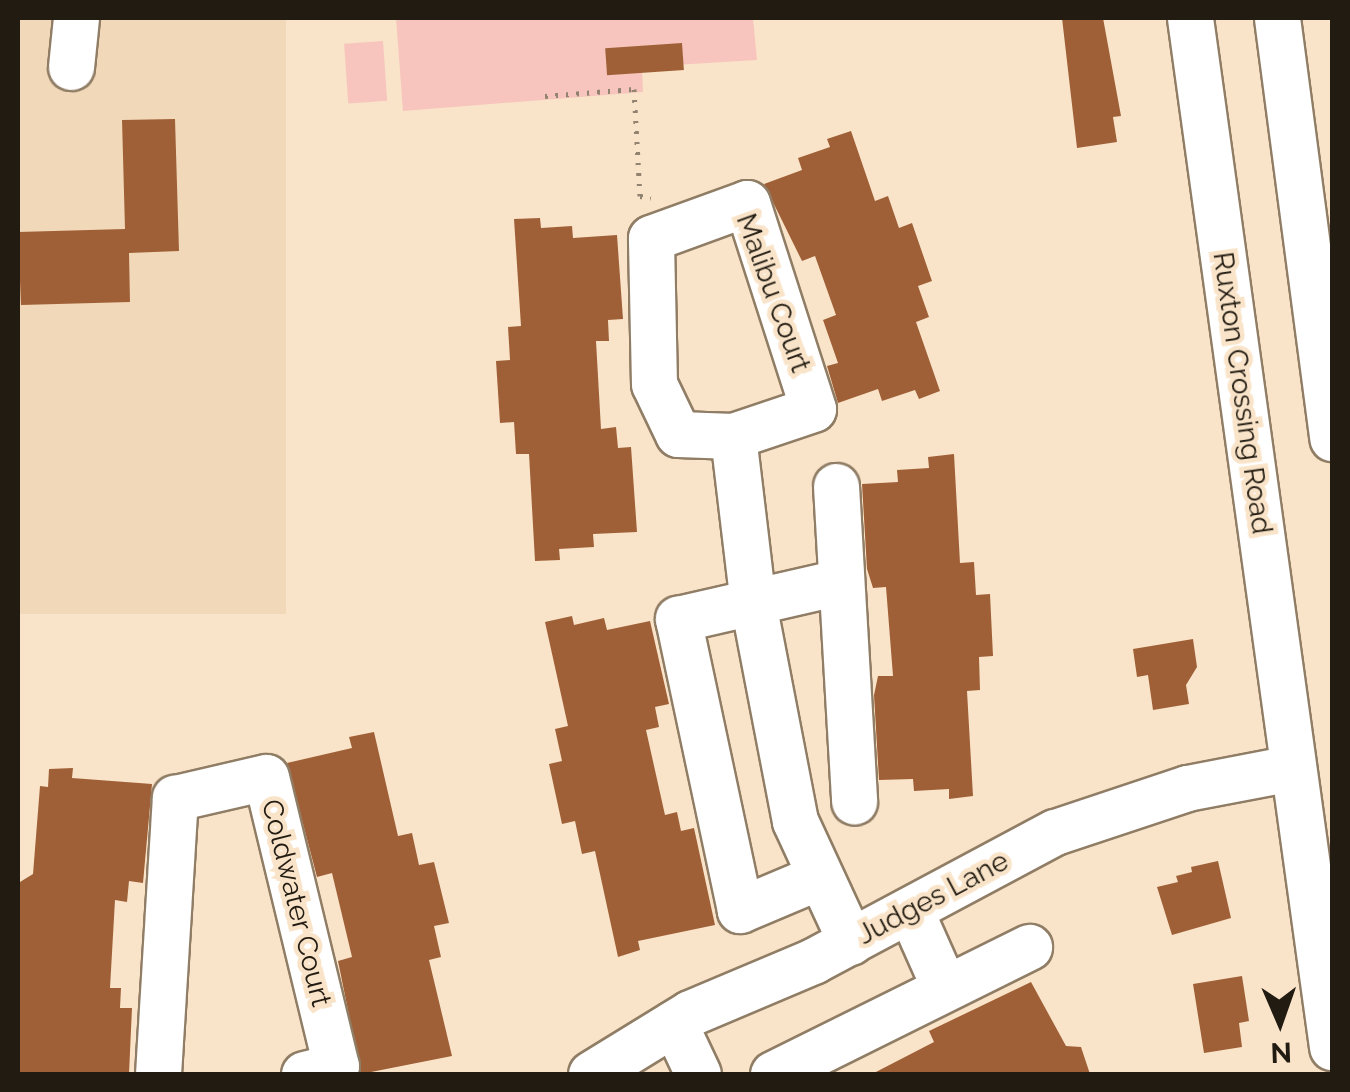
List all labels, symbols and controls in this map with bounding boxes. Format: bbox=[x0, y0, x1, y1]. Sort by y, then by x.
street label: Malibu Court bbox=[729, 209, 817, 377]
street label: Ruxton Crossing Road bbox=[1206, 250, 1278, 536]
street label: Coldwater Court bbox=[254, 796, 338, 1010]
street label: Judges Lane bbox=[852, 844, 1014, 952]
north arrow bbox=[1230, 972, 1330, 1072]
text: N bbox=[1270, 1036, 1292, 1069]

